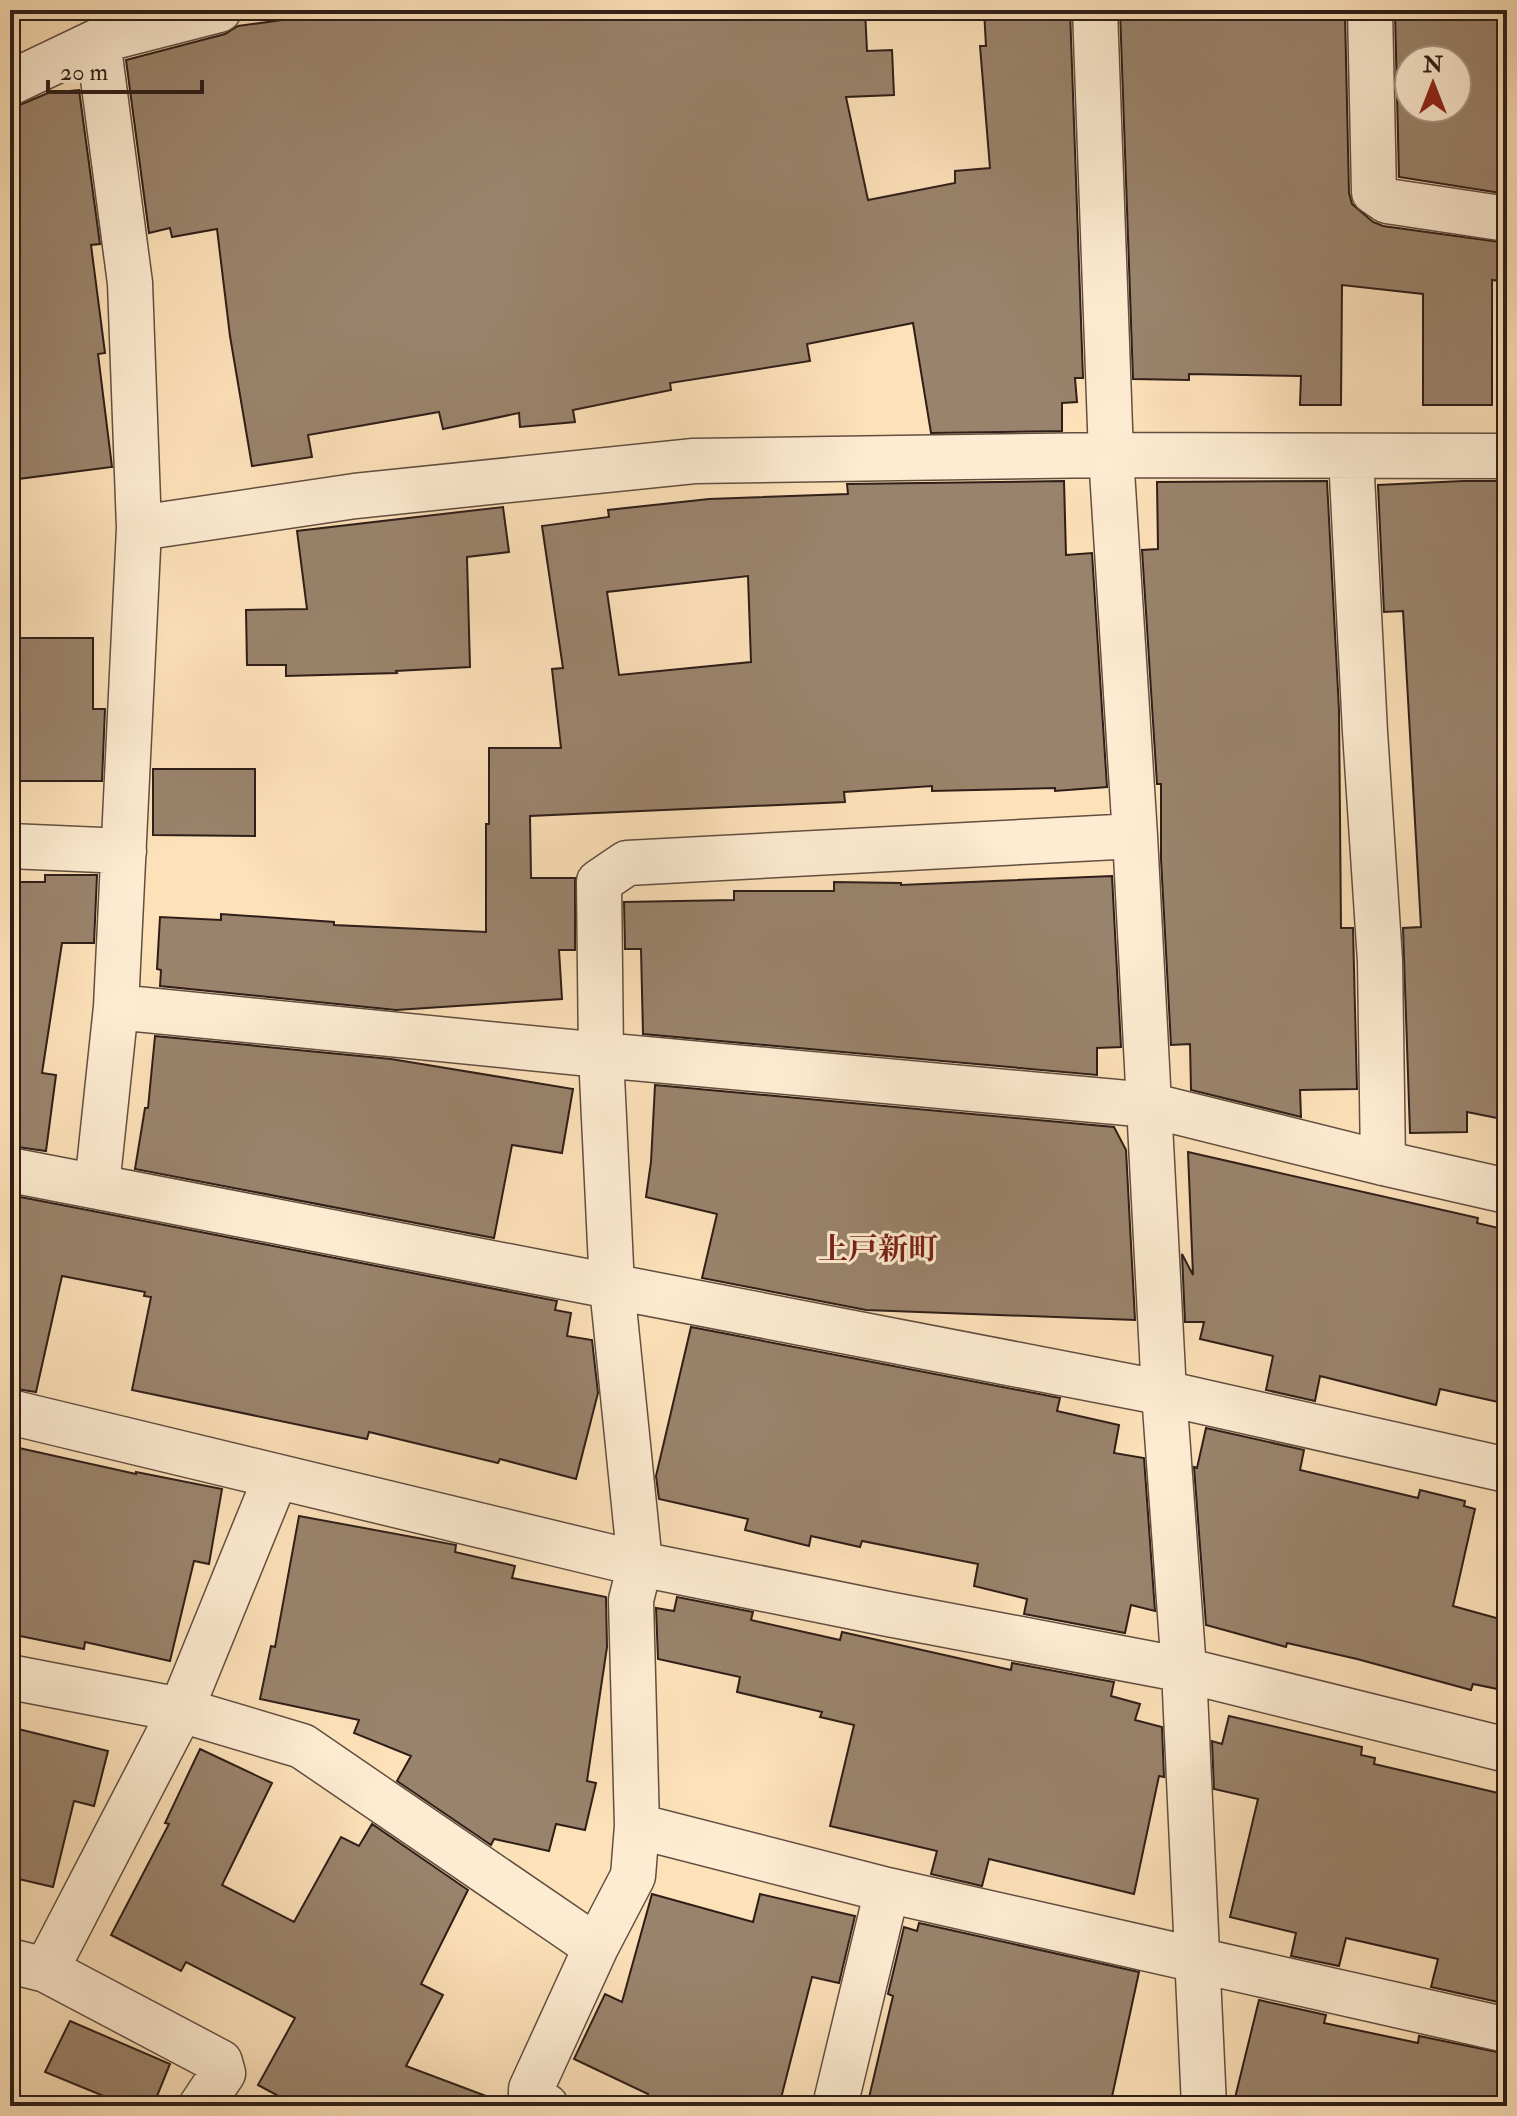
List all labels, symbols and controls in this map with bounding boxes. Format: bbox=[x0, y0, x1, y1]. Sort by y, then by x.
scale bar bbox=[48, 44, 202, 94]
north arrow bbox=[1393, 44, 1473, 124]
text: N bbox=[1422, 51, 1443, 79]
text: 20 m bbox=[60, 57, 109, 88]
district label: 上戸新町 bbox=[818, 1231, 938, 1268]

